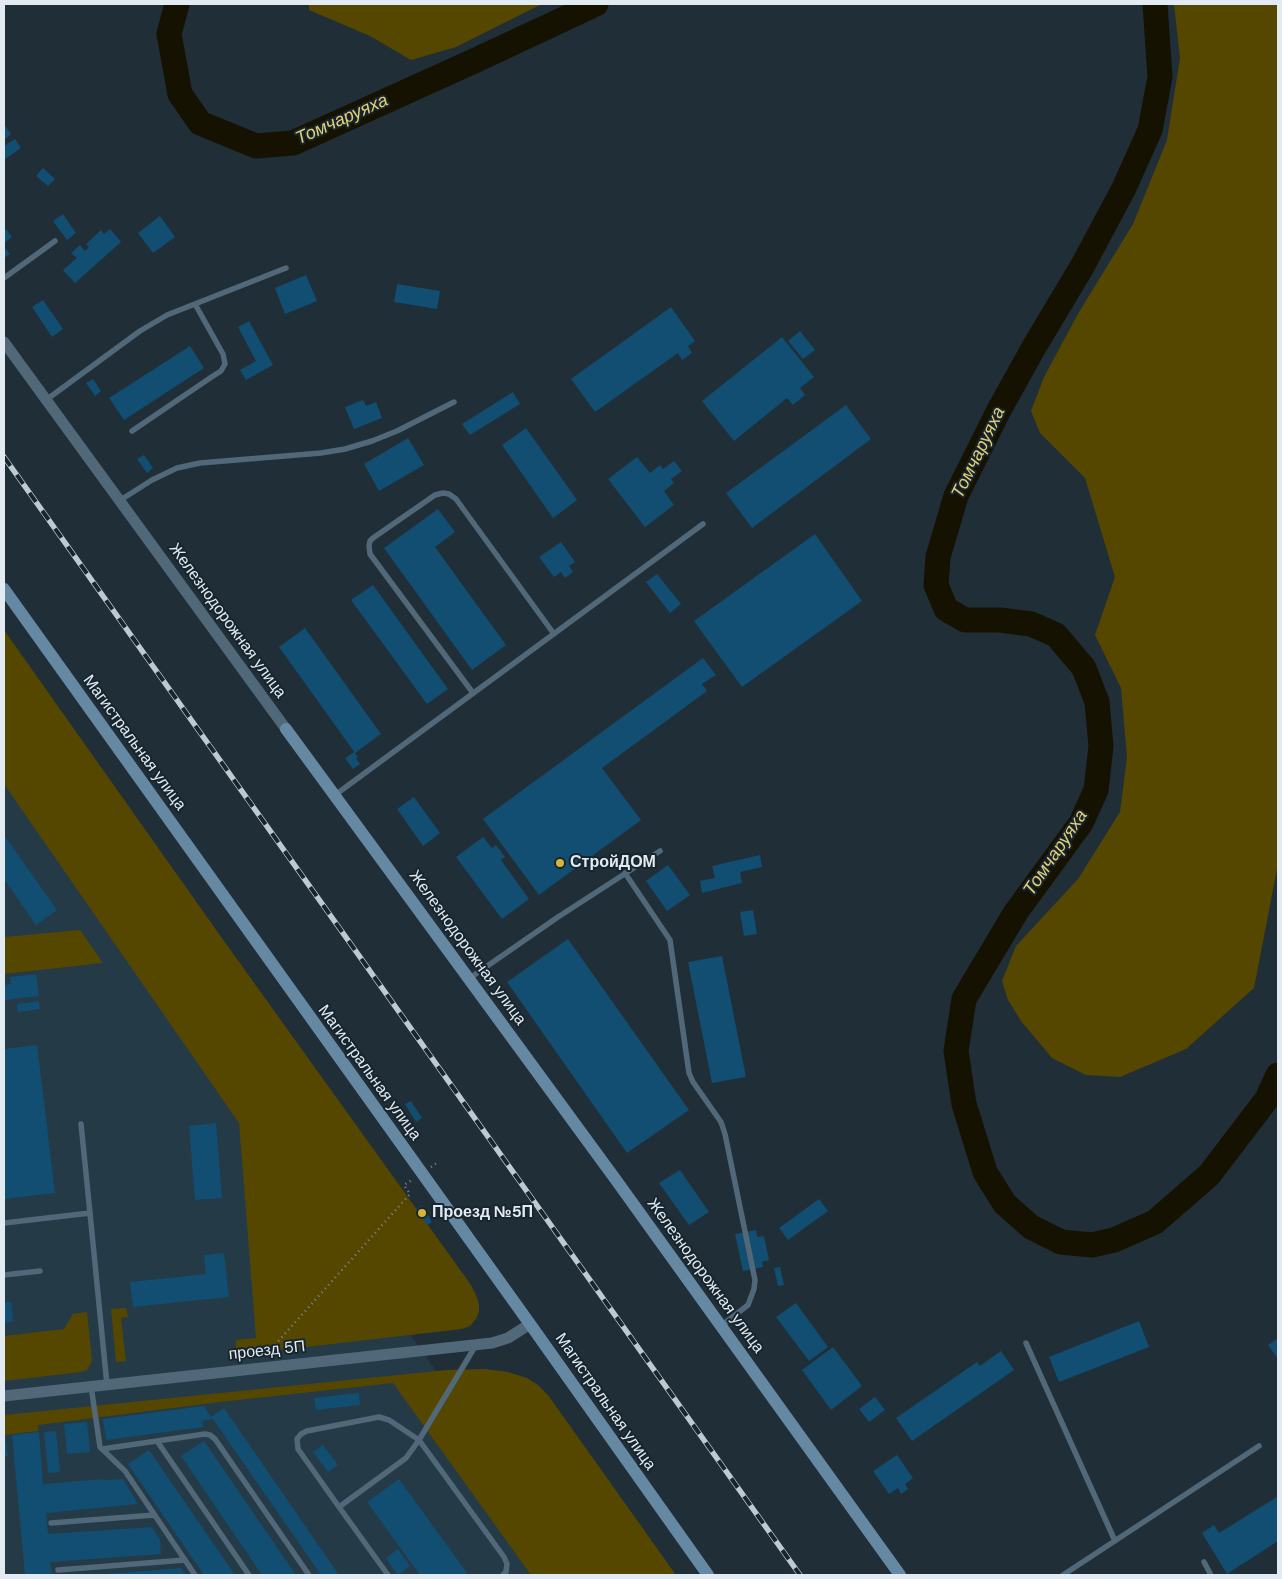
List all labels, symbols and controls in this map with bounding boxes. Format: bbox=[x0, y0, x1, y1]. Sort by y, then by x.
water label: Томчаруяха bbox=[292, 90, 392, 150]
water label: Томчаруяха bbox=[948, 404, 1010, 502]
street label: Железнодорожная улица bbox=[164, 540, 290, 702]
street label: Магистральная улица bbox=[78, 672, 190, 814]
water label: Томчаруяха bbox=[1019, 806, 1093, 900]
place label: СтройДОМ bbox=[570, 853, 656, 873]
marker: СтройДОМ bbox=[554, 857, 566, 869]
street label: Железнодорожная улица bbox=[404, 867, 530, 1029]
street label: Магистральная улица bbox=[313, 1002, 425, 1144]
street label: Железнодорожная улица bbox=[642, 1195, 768, 1357]
place label: Проезд №5П bbox=[432, 1203, 533, 1223]
marker: Проезд №5П bbox=[416, 1207, 428, 1219]
street label: Магистральная улица bbox=[550, 1330, 660, 1474]
street label: проезд 5П bbox=[228, 1337, 306, 1365]

